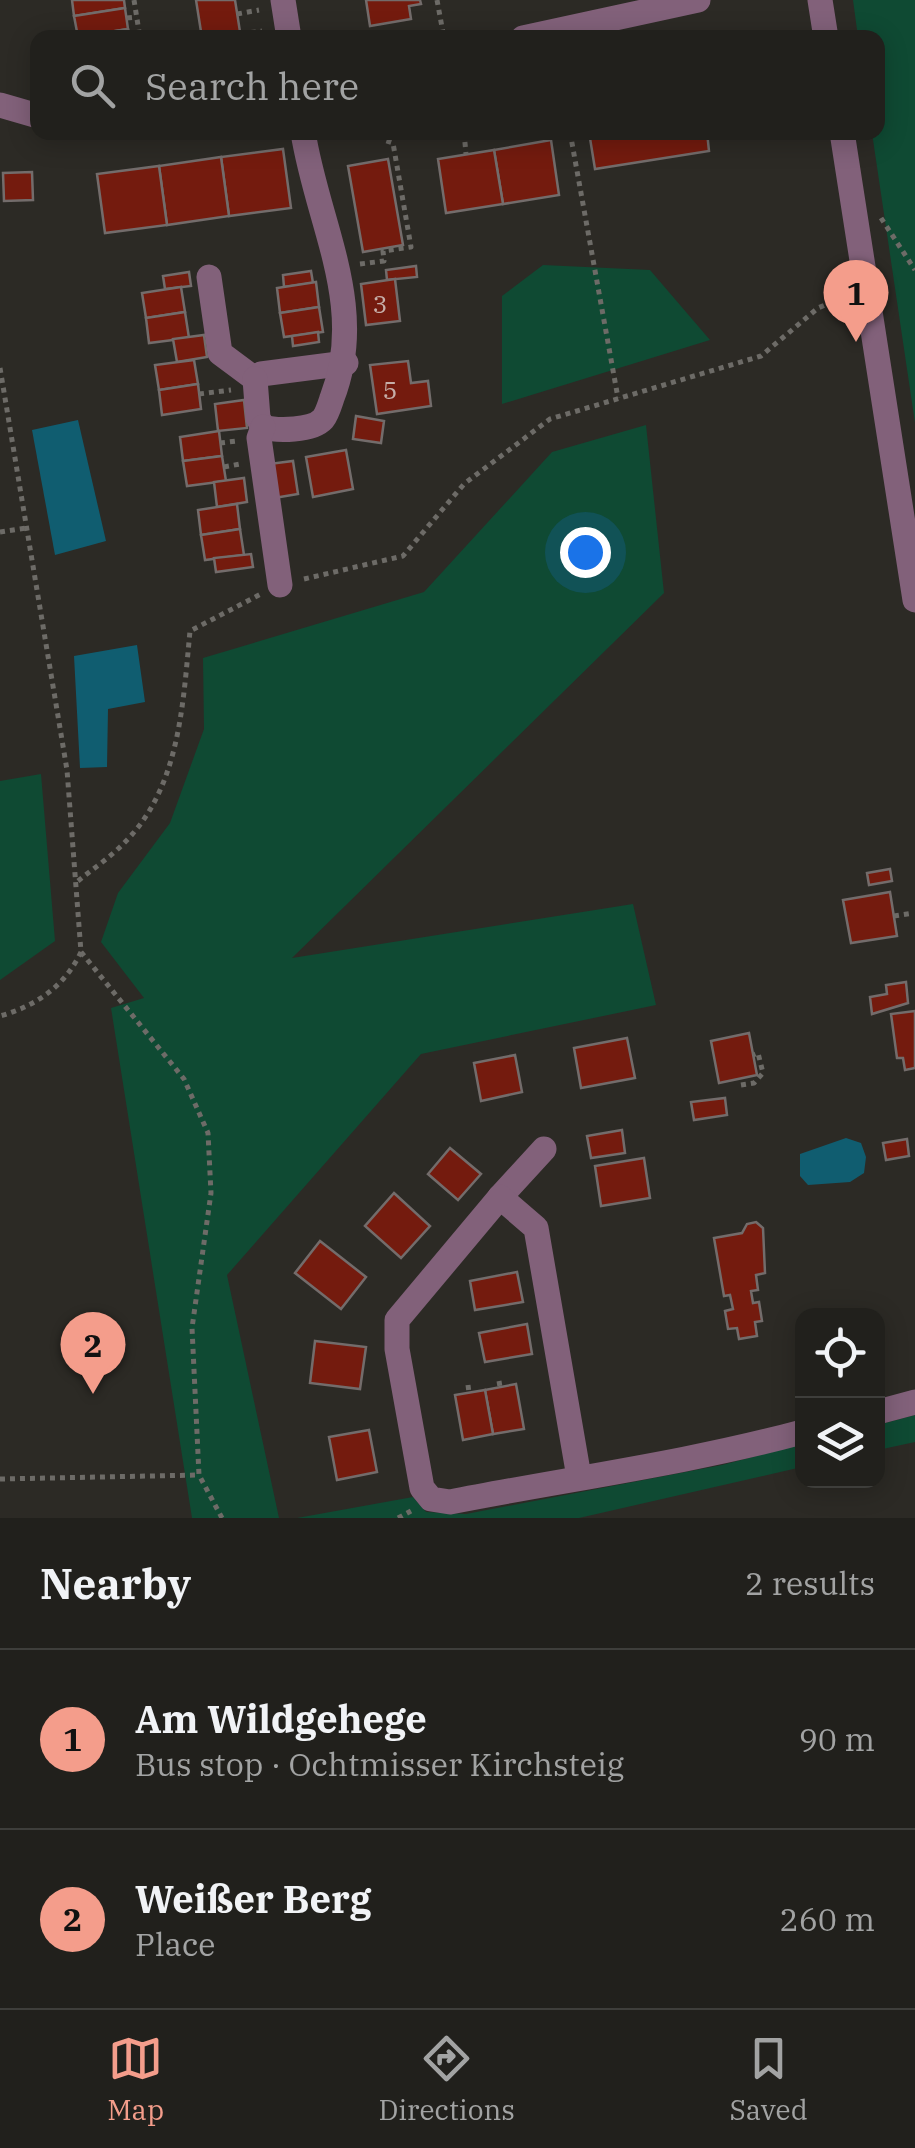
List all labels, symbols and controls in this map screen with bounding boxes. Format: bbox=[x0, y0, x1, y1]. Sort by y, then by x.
search box bbox=[30, 30, 885, 140]
icon: search bbox=[65, 58, 120, 113]
text: Search here bbox=[145, 61, 359, 110]
pin: 1 bbox=[824, 260, 888, 342]
house number: 3 bbox=[372, 287, 388, 320]
house number: 5 bbox=[382, 373, 398, 406]
your location bbox=[560, 527, 611, 578]
map controls bbox=[795, 1308, 885, 1488]
button: locate bbox=[795, 1308, 885, 1398]
pin: 2 bbox=[61, 1312, 126, 1394]
button: layers bbox=[795, 1398, 885, 1488]
text: Nearby bbox=[40, 1556, 191, 1611]
text: 2 results bbox=[745, 1562, 875, 1604]
text: Am Wildgehege bbox=[135, 1694, 427, 1743]
text: 1 bbox=[63, 1718, 82, 1760]
text: 90 m bbox=[799, 1718, 875, 1760]
text: Bus stop · Ochtmisser Kirchsteig bbox=[135, 1743, 624, 1785]
text: Weißer Berg bbox=[135, 1874, 371, 1923]
text: 2 bbox=[63, 1898, 82, 1940]
text: 260 m bbox=[779, 1898, 875, 1940]
text: Place bbox=[135, 1923, 215, 1965]
tab: Map bbox=[107, 2031, 164, 2128]
tab: Directions bbox=[378, 2031, 515, 2128]
tab: Saved bbox=[729, 2031, 808, 2128]

